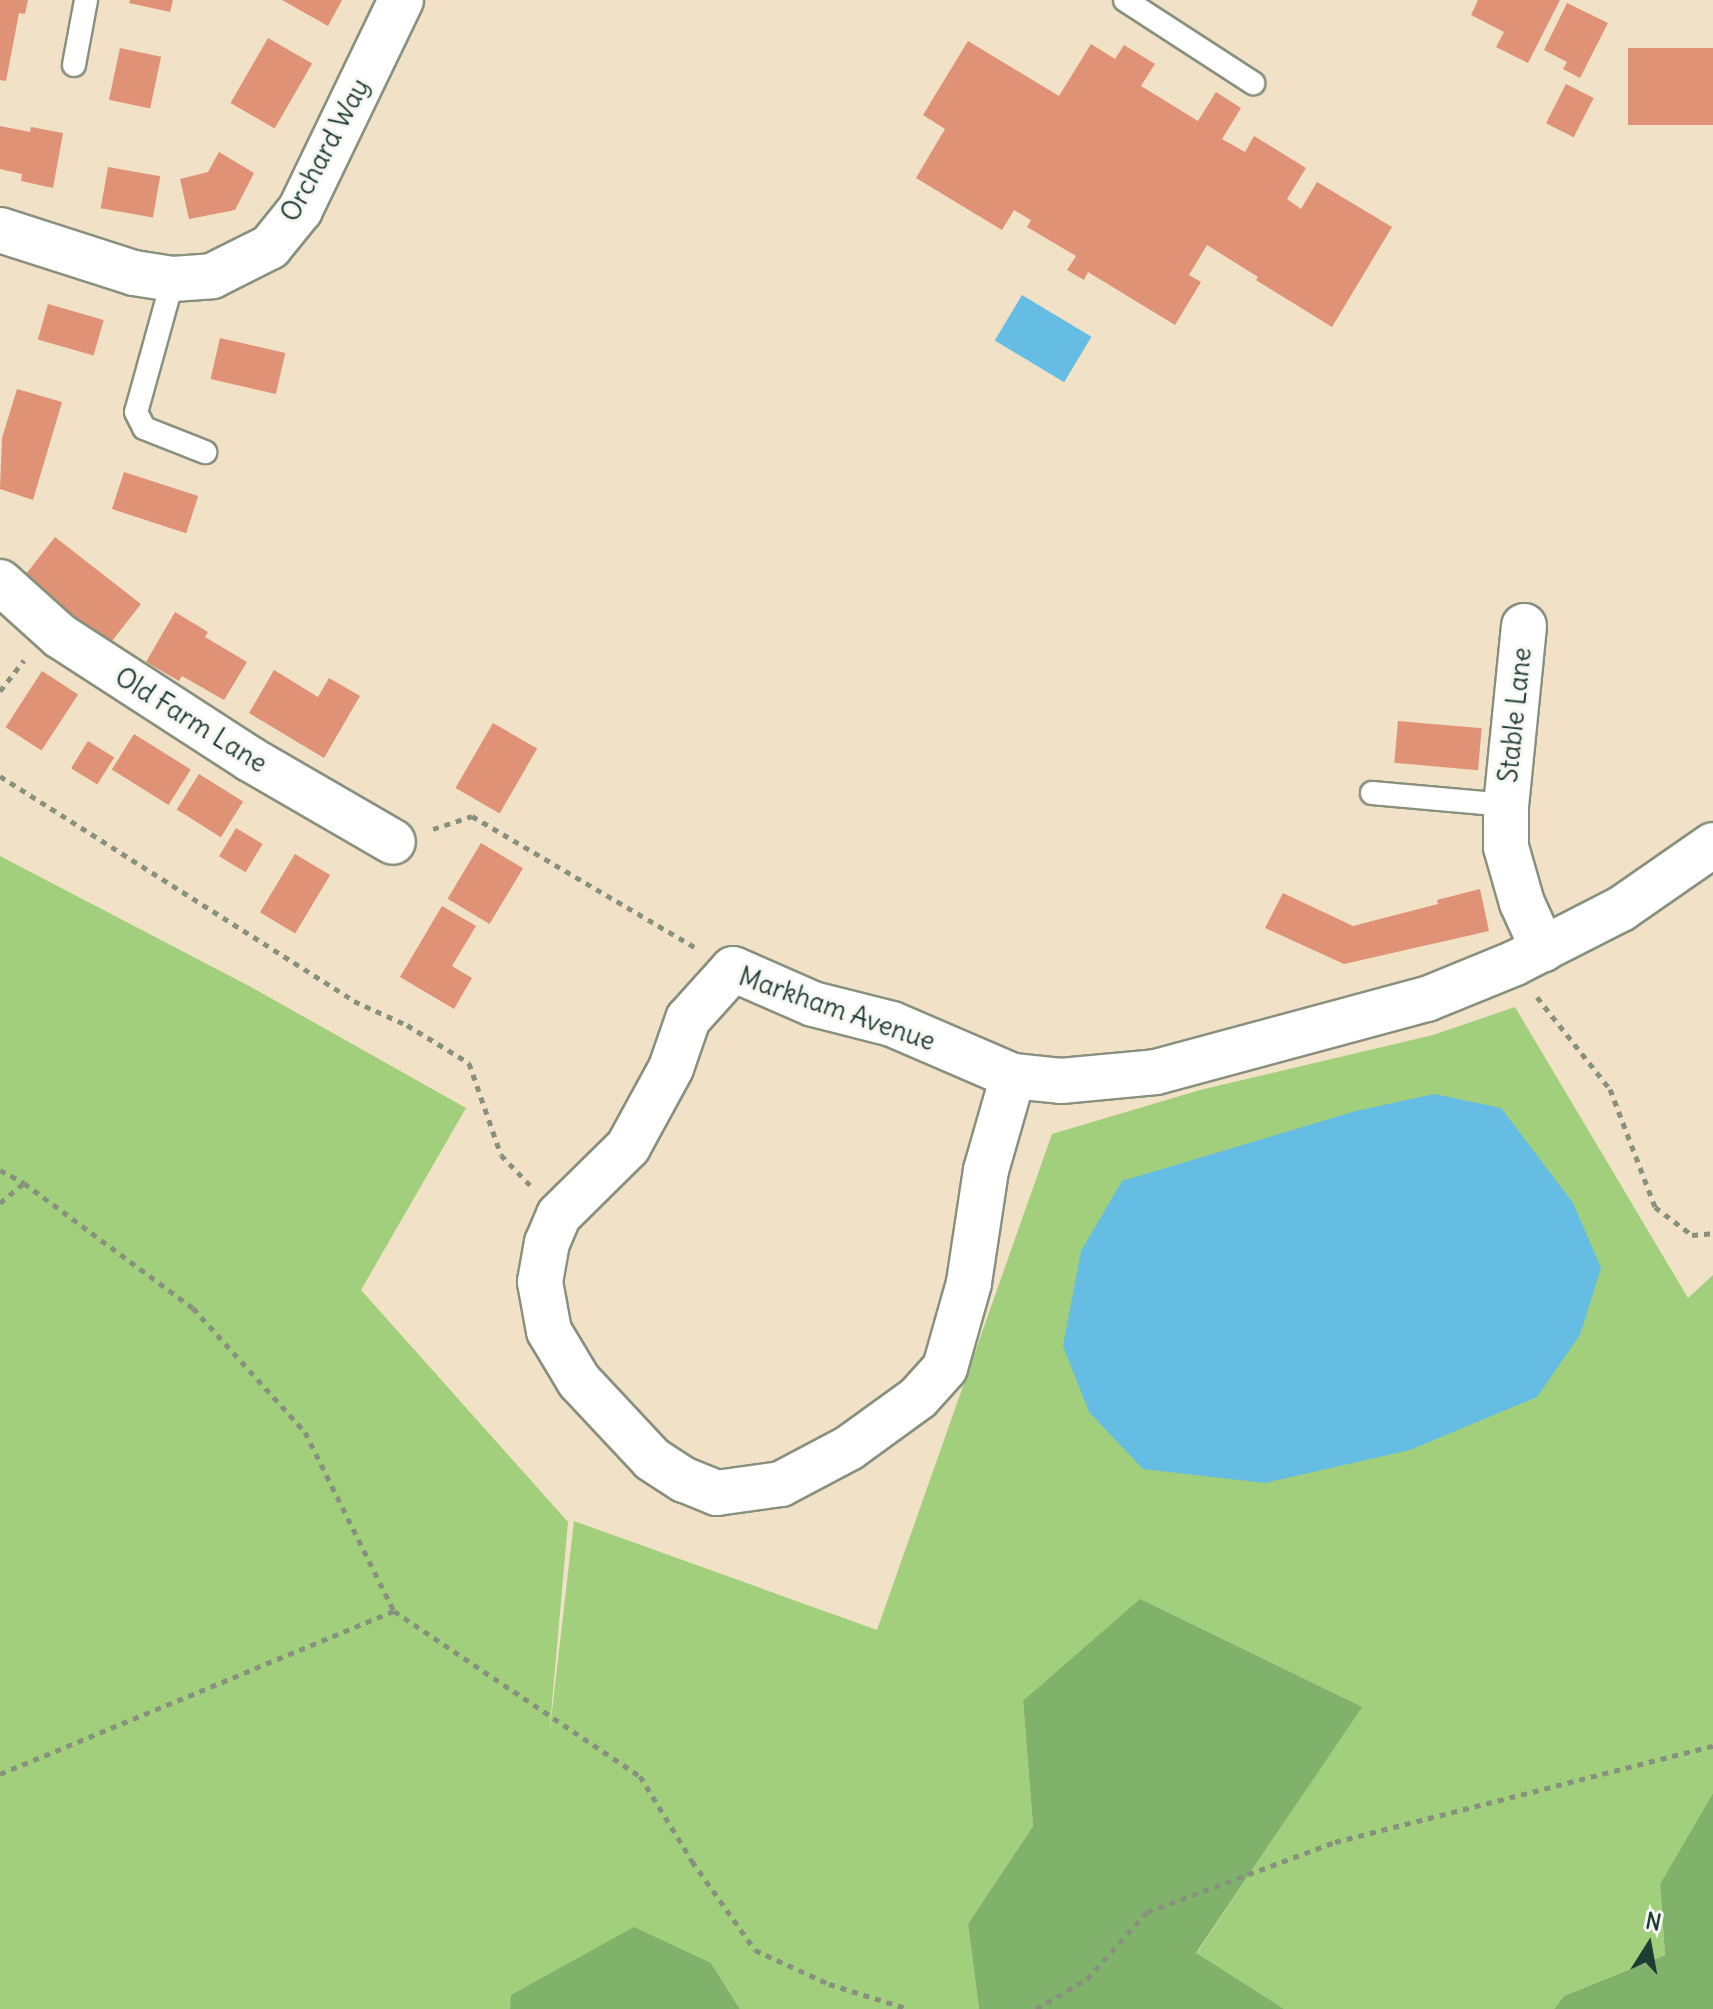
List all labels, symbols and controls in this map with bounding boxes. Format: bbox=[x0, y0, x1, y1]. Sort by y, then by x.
street label: Orchard Way bbox=[274, 73, 376, 227]
street label: Stable Lane bbox=[1492, 646, 1538, 784]
street label: Old Farm Lane bbox=[109, 661, 273, 779]
street label: Markham Avenue bbox=[735, 961, 939, 1057]
north arrow bbox=[1609, 1905, 1689, 1985]
text: N bbox=[1643, 1906, 1664, 1937]

